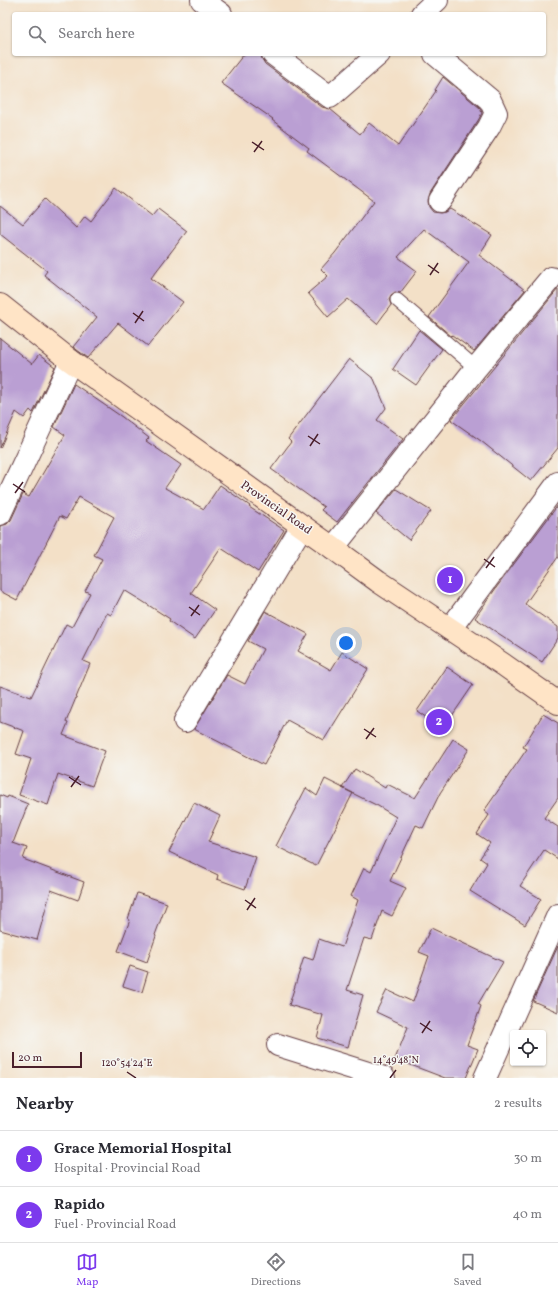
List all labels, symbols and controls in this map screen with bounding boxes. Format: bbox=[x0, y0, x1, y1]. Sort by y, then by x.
search box bbox=[12, 12, 546, 56]
icon: search bbox=[26, 23, 48, 45]
text: Search here bbox=[58, 24, 135, 45]
street label: Provincial Road bbox=[237, 478, 315, 539]
pin: 1 bbox=[437, 565, 463, 595]
your location bbox=[336, 633, 356, 653]
pin: 2 bbox=[426, 707, 452, 737]
map controls bbox=[510, 1030, 546, 1066]
button: locate bbox=[510, 1030, 546, 1066]
scale bar bbox=[12, 1050, 82, 1069]
text: 20 m bbox=[18, 1051, 42, 1066]
text: 14°49'48"N bbox=[373, 1053, 420, 1067]
text: 120°54'24"E bbox=[101, 1056, 153, 1070]
text: Nearby bbox=[16, 1093, 74, 1116]
text: 2 results bbox=[494, 1095, 542, 1113]
text: Grace Memorial Hospital bbox=[54, 1139, 232, 1160]
text: 1 bbox=[26, 1150, 32, 1168]
text: 30 m bbox=[514, 1150, 542, 1168]
text: Hospital · Provincial Road bbox=[54, 1160, 201, 1178]
text: Rapido bbox=[54, 1195, 105, 1216]
text: 2 bbox=[26, 1206, 32, 1224]
text: 40 m bbox=[513, 1206, 542, 1224]
text: Fuel · Provincial Road bbox=[54, 1216, 176, 1234]
tab: Map bbox=[76, 1251, 98, 1290]
tab: Directions bbox=[251, 1251, 301, 1290]
tab: Saved bbox=[453, 1251, 482, 1290]

